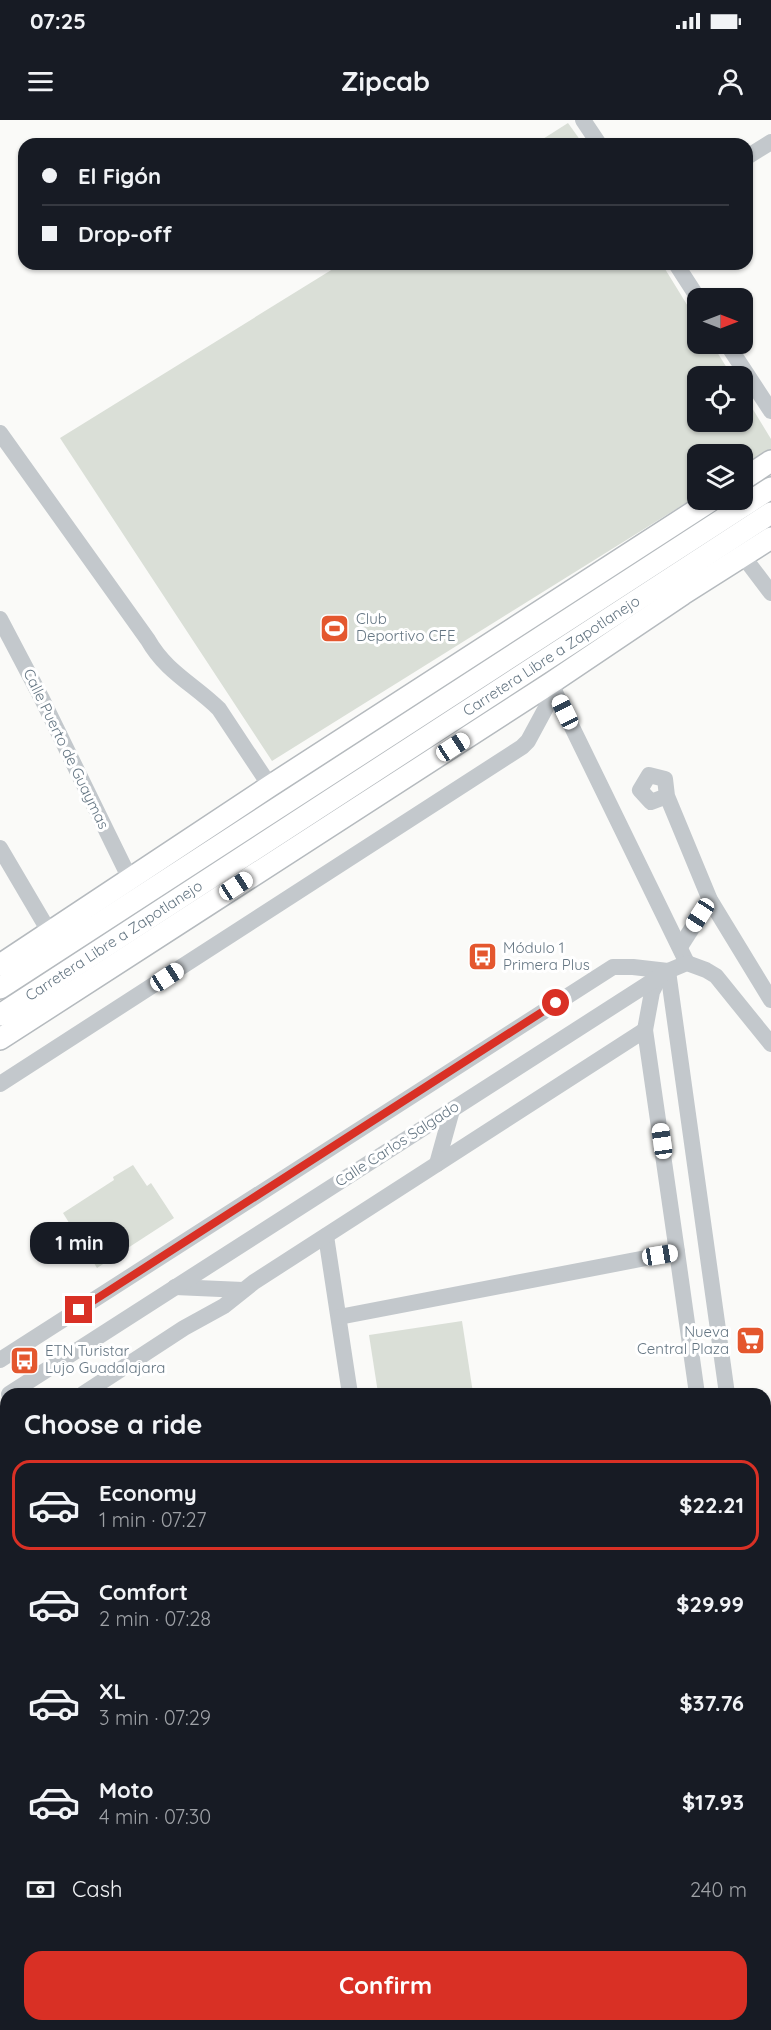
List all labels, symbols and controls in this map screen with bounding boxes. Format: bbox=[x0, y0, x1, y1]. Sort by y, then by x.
text: 07:25 bbox=[30, 7, 86, 35]
text: Zipcab bbox=[341, 64, 430, 98]
icon: menu bbox=[24, 65, 57, 98]
icon: person bbox=[714, 65, 747, 98]
text: El Figón bbox=[78, 162, 161, 190]
text: Drop-off bbox=[78, 220, 172, 248]
north arrow bbox=[687, 288, 753, 354]
map controls bbox=[687, 288, 753, 510]
button: locate bbox=[687, 366, 753, 432]
button: layers bbox=[687, 444, 753, 510]
street label: Carretera Libre a Zapotlanejo bbox=[459, 591, 643, 720]
place label: Club Deportivo CFE bbox=[356, 609, 455, 645]
sports icon: Club Deportivo CFE bbox=[319, 612, 351, 644]
street label: Calle Puerto de Guaymas bbox=[19, 665, 114, 832]
car bbox=[549, 692, 581, 732]
car bbox=[433, 730, 473, 764]
car bbox=[216, 869, 256, 903]
street label: Carretera Libre a Zapotlanejo bbox=[22, 876, 206, 1005]
car bbox=[683, 895, 717, 935]
place label: Módulo 1 Primera Plus bbox=[503, 938, 590, 974]
bus stop icon: Módulo 1 Primera Plus bbox=[466, 941, 498, 973]
car bbox=[147, 960, 187, 994]
route start bbox=[542, 989, 569, 1016]
street label: Calle Carlos Salgado bbox=[331, 1096, 462, 1191]
car bbox=[651, 1122, 673, 1160]
callout: 1 min bbox=[29, 1223, 128, 1265]
text: 1 min bbox=[55, 1230, 104, 1255]
car bbox=[641, 1243, 679, 1267]
route end bbox=[65, 1296, 92, 1323]
place label: Nueva Central Plaza bbox=[637, 1322, 729, 1358]
supermarket icon: Nueva Central Plaza bbox=[734, 1325, 766, 1357]
place label: ETN Turistar Lujo Guadalajara bbox=[45, 1341, 165, 1377]
bus stop icon: ETN Turistar Lujo Guadalajara bbox=[8, 1344, 40, 1376]
text: Choose a ride bbox=[24, 1407, 202, 1441]
icon: car bbox=[27, 1478, 81, 1532]
text: Economy bbox=[99, 1479, 197, 1507]
text: $22.21 bbox=[679, 1491, 744, 1519]
text: 1 min · 07:27 bbox=[99, 1507, 207, 1532]
icon: car bbox=[27, 1577, 81, 1631]
text: Comfort bbox=[99, 1578, 188, 1606]
text: $29.99 bbox=[676, 1590, 744, 1618]
text: 2 min · 07:28 bbox=[99, 1606, 211, 1631]
icon: car bbox=[27, 1676, 81, 1730]
text: XL bbox=[99, 1677, 126, 1705]
text: $37.76 bbox=[679, 1689, 744, 1717]
text: 3 min · 07:29 bbox=[99, 1705, 211, 1730]
icon: car bbox=[27, 1775, 81, 1829]
text: Moto bbox=[99, 1776, 153, 1804]
text: $17.93 bbox=[682, 1788, 744, 1816]
text: 4 min · 07:30 bbox=[99, 1804, 211, 1829]
icon: cash bbox=[24, 1873, 57, 1906]
text: Cash bbox=[72, 1875, 123, 1903]
text: 240 m bbox=[690, 1877, 747, 1902]
button: Confirm bbox=[24, 1951, 747, 2020]

